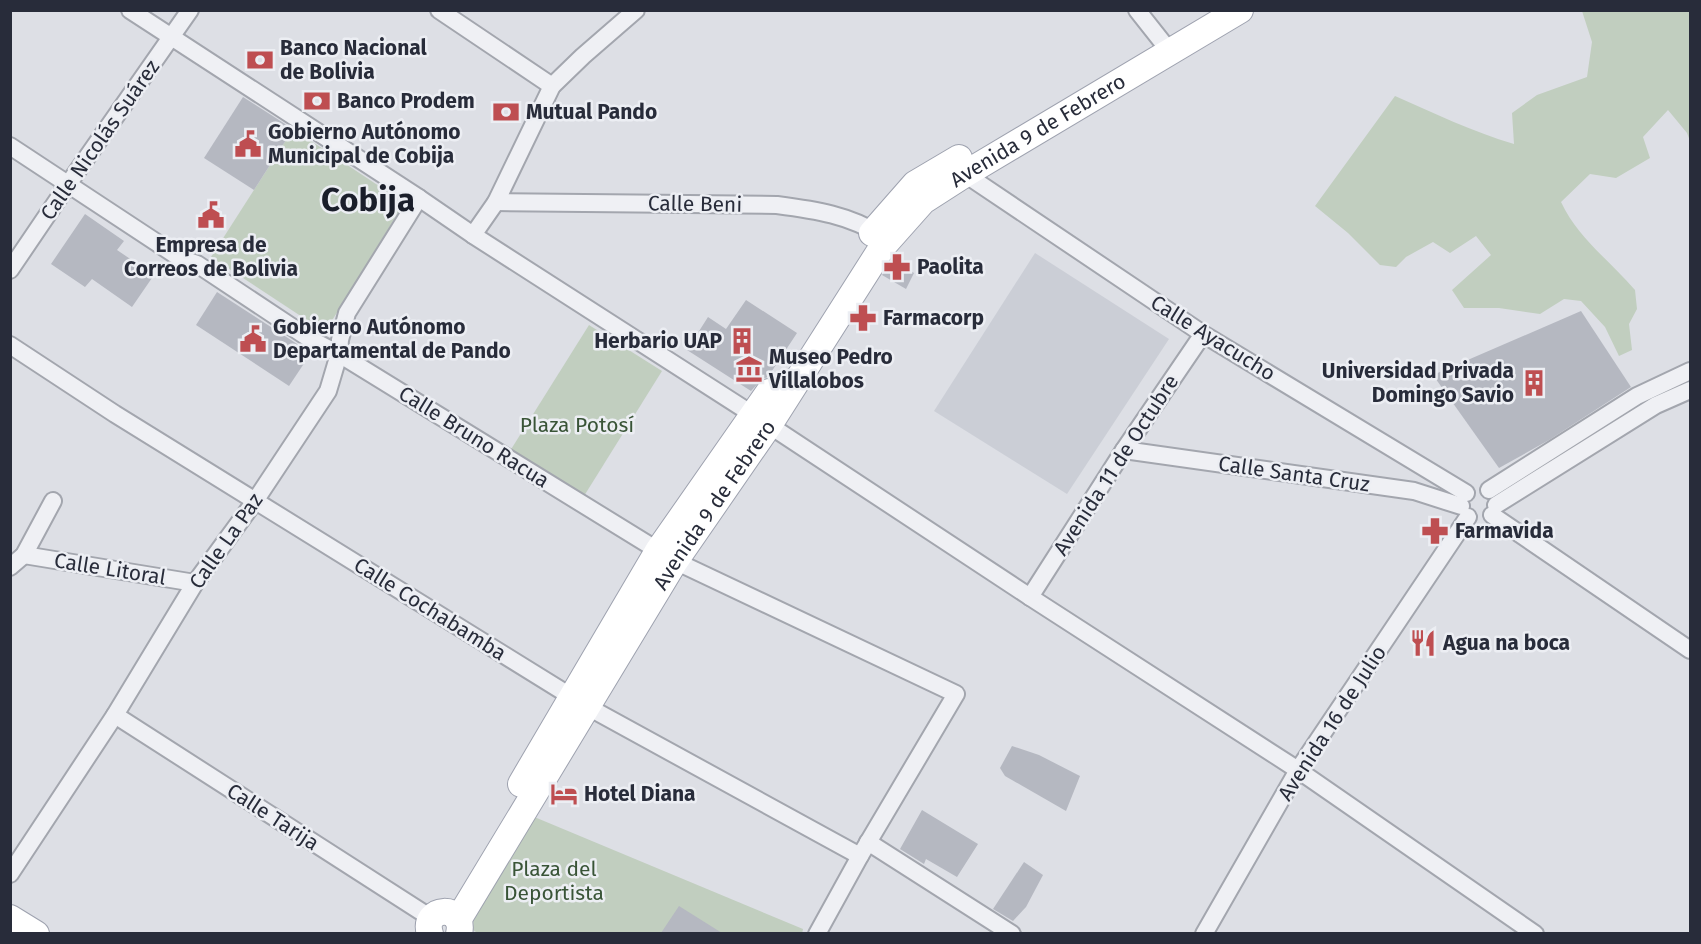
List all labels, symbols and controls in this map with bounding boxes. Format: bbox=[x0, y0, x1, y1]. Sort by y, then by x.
place label: Banco Nacional de Bolivia bbox=[280, 35, 428, 85]
bank icon: Banco Nacional de Bolivia bbox=[245, 45, 275, 75]
street label: Calle Nicolás Suárez bbox=[35, 55, 165, 225]
street label: Avenida 9 de Febrero bbox=[945, 68, 1130, 193]
bank icon: Banco Prodem bbox=[302, 86, 332, 116]
place label: Banco Prodem bbox=[337, 88, 475, 114]
bank icon: Mutual Pando bbox=[491, 97, 521, 127]
place label: Mutual Pando bbox=[526, 99, 657, 125]
place label: Gobierno Autónomo Municipal de Cobija bbox=[268, 119, 460, 169]
public building icon: Gobierno Autónomo Municipal de Cobija bbox=[233, 129, 263, 159]
district label: Cobija bbox=[321, 180, 415, 220]
street label: Calle Beni bbox=[648, 190, 742, 218]
public building icon: Empresa de Correos de Bolivia bbox=[196, 200, 226, 230]
place label: Empresa de Correos de Bolivia bbox=[124, 232, 298, 282]
pharmacy icon: Paolita bbox=[882, 252, 912, 282]
place label: Paolita bbox=[917, 254, 984, 280]
street label: Calle Ayacucho bbox=[1146, 289, 1280, 387]
pharmacy icon: Farmacorp bbox=[848, 303, 878, 333]
place label: Farmacorp bbox=[883, 305, 984, 331]
place label: Gobierno Autónomo Departamental de Pando bbox=[273, 314, 511, 364]
public building icon: Gobierno Autónomo Departamental de Pando bbox=[238, 324, 268, 354]
building icon: Herbario UAP bbox=[727, 326, 757, 356]
place label: Herbario UAP bbox=[594, 328, 722, 354]
place label: Museo Pedro Villalobos bbox=[768, 344, 893, 394]
museum icon: Museo Pedro Villalobos bbox=[734, 354, 764, 384]
place label: Universidad Privada Domingo Savio bbox=[1322, 358, 1514, 408]
building icon: Universidad Privada Domingo Savio bbox=[1519, 368, 1549, 398]
street label: Avenida 11 de Octubre bbox=[1048, 370, 1184, 560]
street label: Calle Bruno Racua bbox=[394, 380, 554, 494]
park label: Plaza Potosí bbox=[520, 412, 634, 438]
street label: Avenida 9 de Febrero bbox=[648, 415, 782, 595]
street label: Calle Santa Cruz bbox=[1217, 451, 1371, 497]
street label: Calle La Paz bbox=[184, 488, 268, 594]
pharmacy icon: Farmavida bbox=[1420, 516, 1450, 546]
place label: Farmavida bbox=[1455, 518, 1554, 544]
street label: Calle Litoral bbox=[52, 547, 168, 591]
street label: Calle Cochabamba bbox=[349, 552, 511, 666]
restaurant icon: Agua na boca bbox=[1408, 628, 1438, 658]
place label: Agua na boca bbox=[1442, 630, 1570, 656]
street label: Avenida 16 de Julio bbox=[1272, 640, 1392, 806]
street label: Calle Tarija bbox=[222, 778, 324, 856]
hotel icon: Hotel Diana bbox=[549, 779, 579, 809]
place label: Hotel Diana bbox=[584, 781, 696, 807]
park label: Plaza del Deportista bbox=[504, 856, 604, 906]

